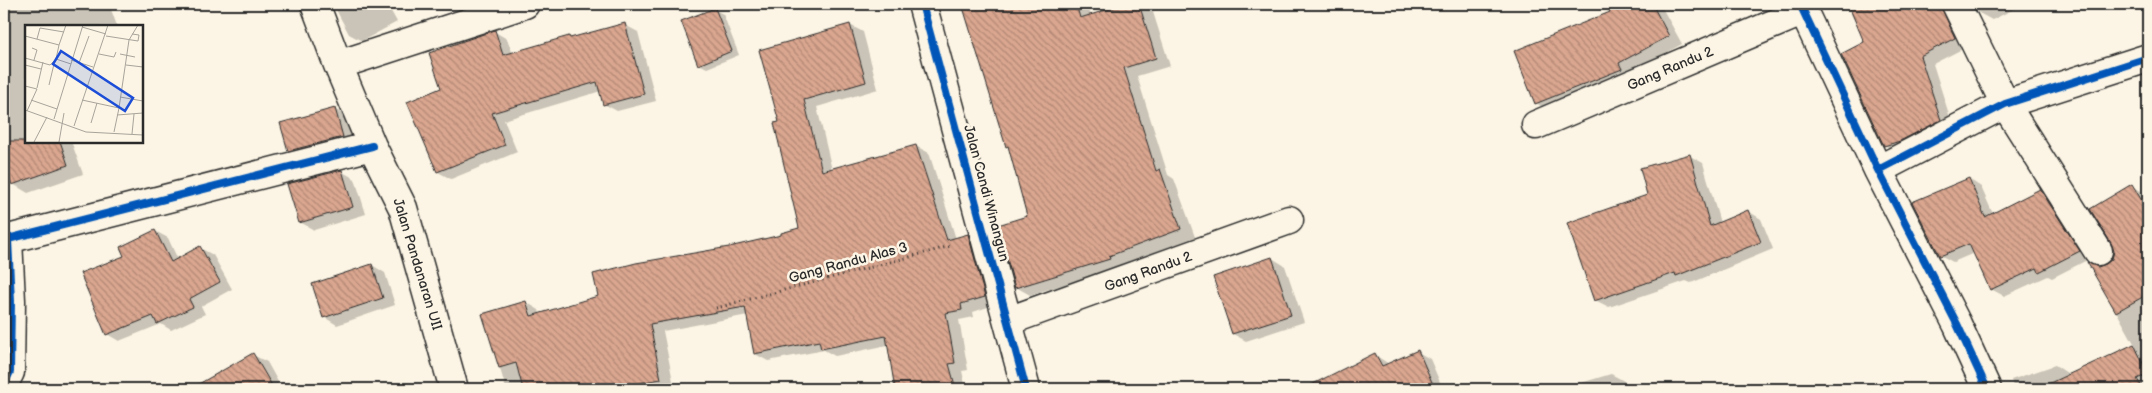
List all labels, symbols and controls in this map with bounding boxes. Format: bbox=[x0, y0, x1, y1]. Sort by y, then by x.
inset map bbox=[25, 25, 142, 142]
street label: Gang Randu 2 bbox=[1625, 42, 1716, 94]
street label: Jalan Candi Winangun bbox=[960, 123, 1013, 263]
street label: Jalan Pandanaran UII bbox=[389, 196, 446, 332]
street label: Gang Randu Alas 3 bbox=[787, 238, 909, 287]
street label: Gang Randu 2 bbox=[1102, 248, 1195, 295]

